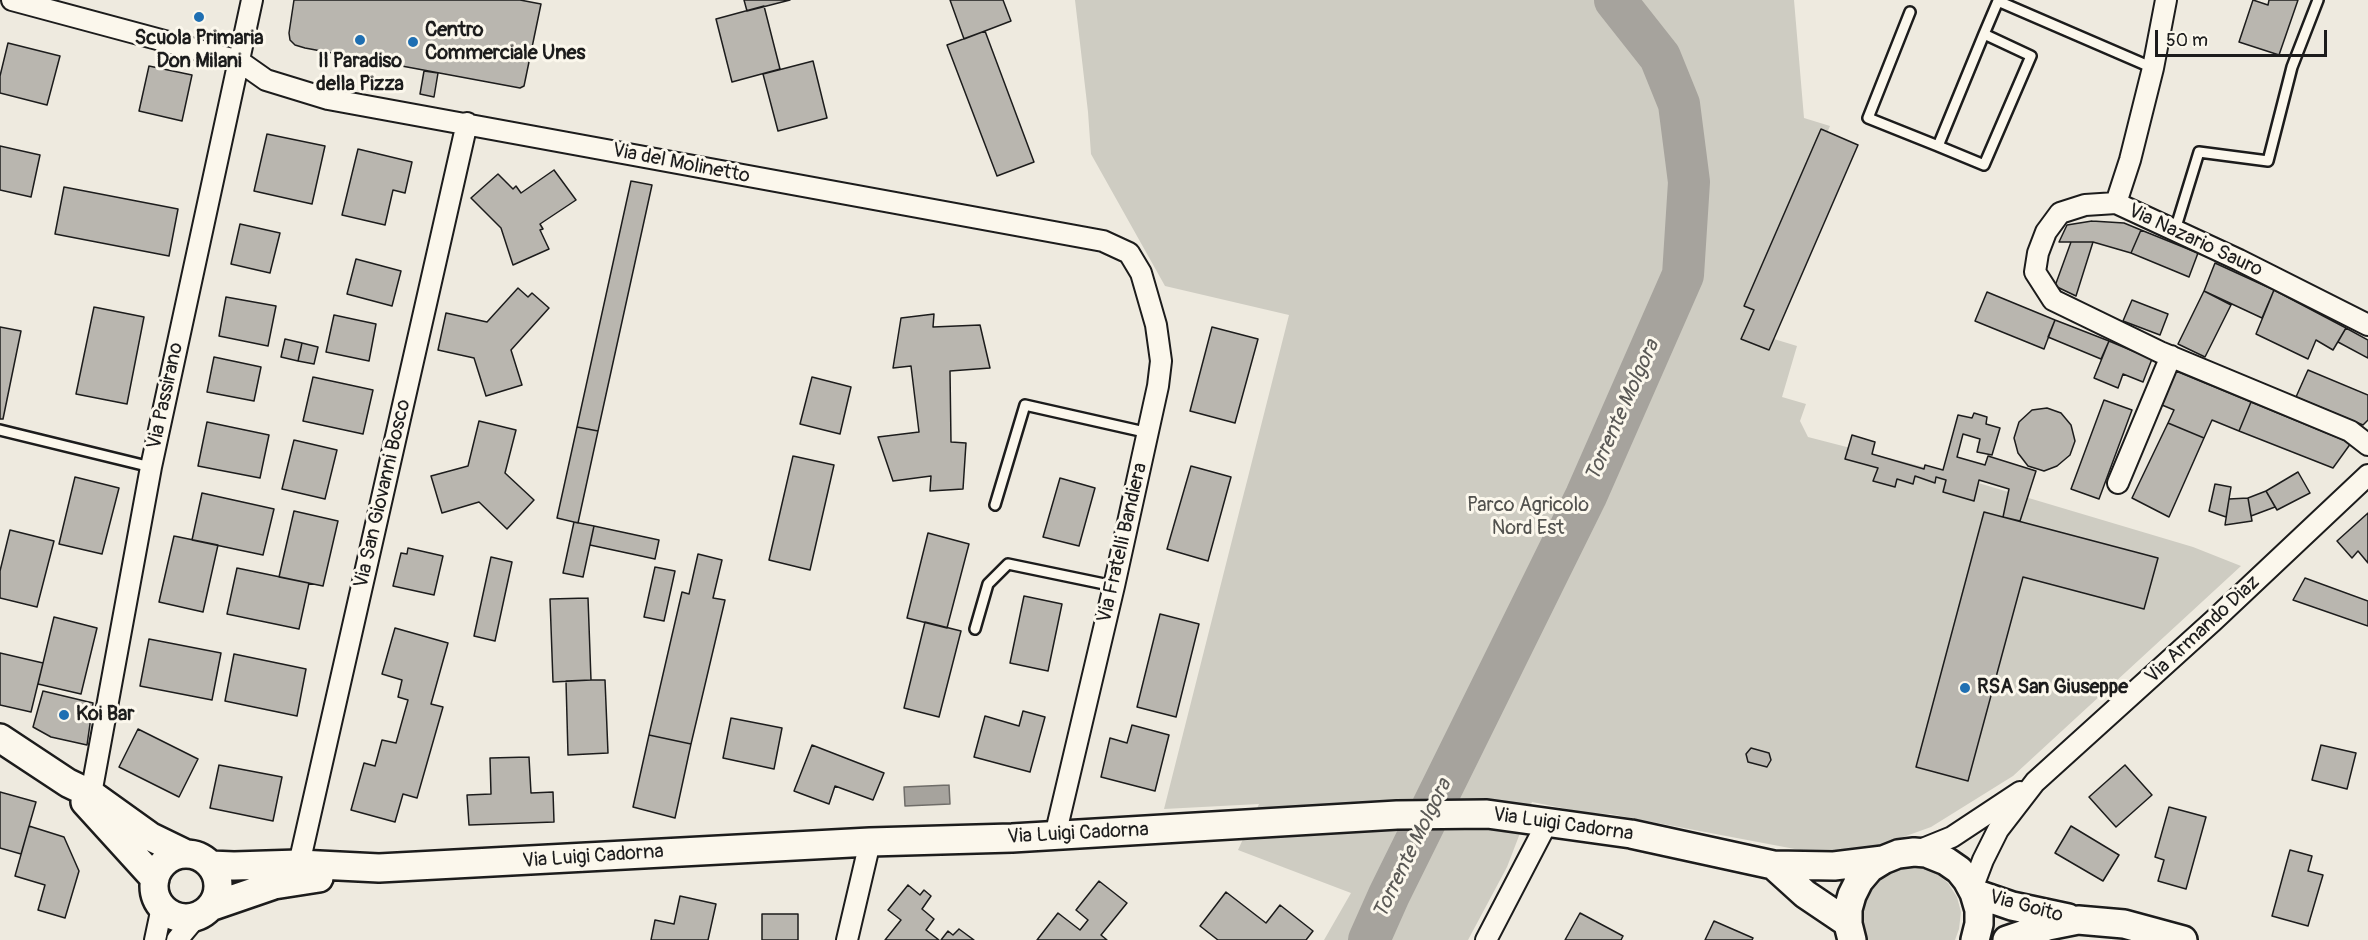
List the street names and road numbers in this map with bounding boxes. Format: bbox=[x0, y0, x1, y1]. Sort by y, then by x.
street label: Via del Molinetto bbox=[610, 139, 752, 189]
street label: Via Nazario Sauro bbox=[2124, 199, 2266, 283]
street label: Via Passirano bbox=[143, 340, 189, 452]
street label: Via San Giovanni Bosco bbox=[350, 397, 416, 591]
street label: Via Fratelli Bandiera bbox=[1093, 461, 1153, 625]
street label: Via Armando Diaz bbox=[2141, 571, 2265, 689]
street label: Via Luigi Cadorna bbox=[1491, 803, 1635, 847]
street label: Via Luigi Cadorna bbox=[1007, 818, 1149, 850]
street label: Via Luigi Cadorna bbox=[522, 840, 664, 874]
street label: Via Goito bbox=[1986, 886, 2066, 928]

